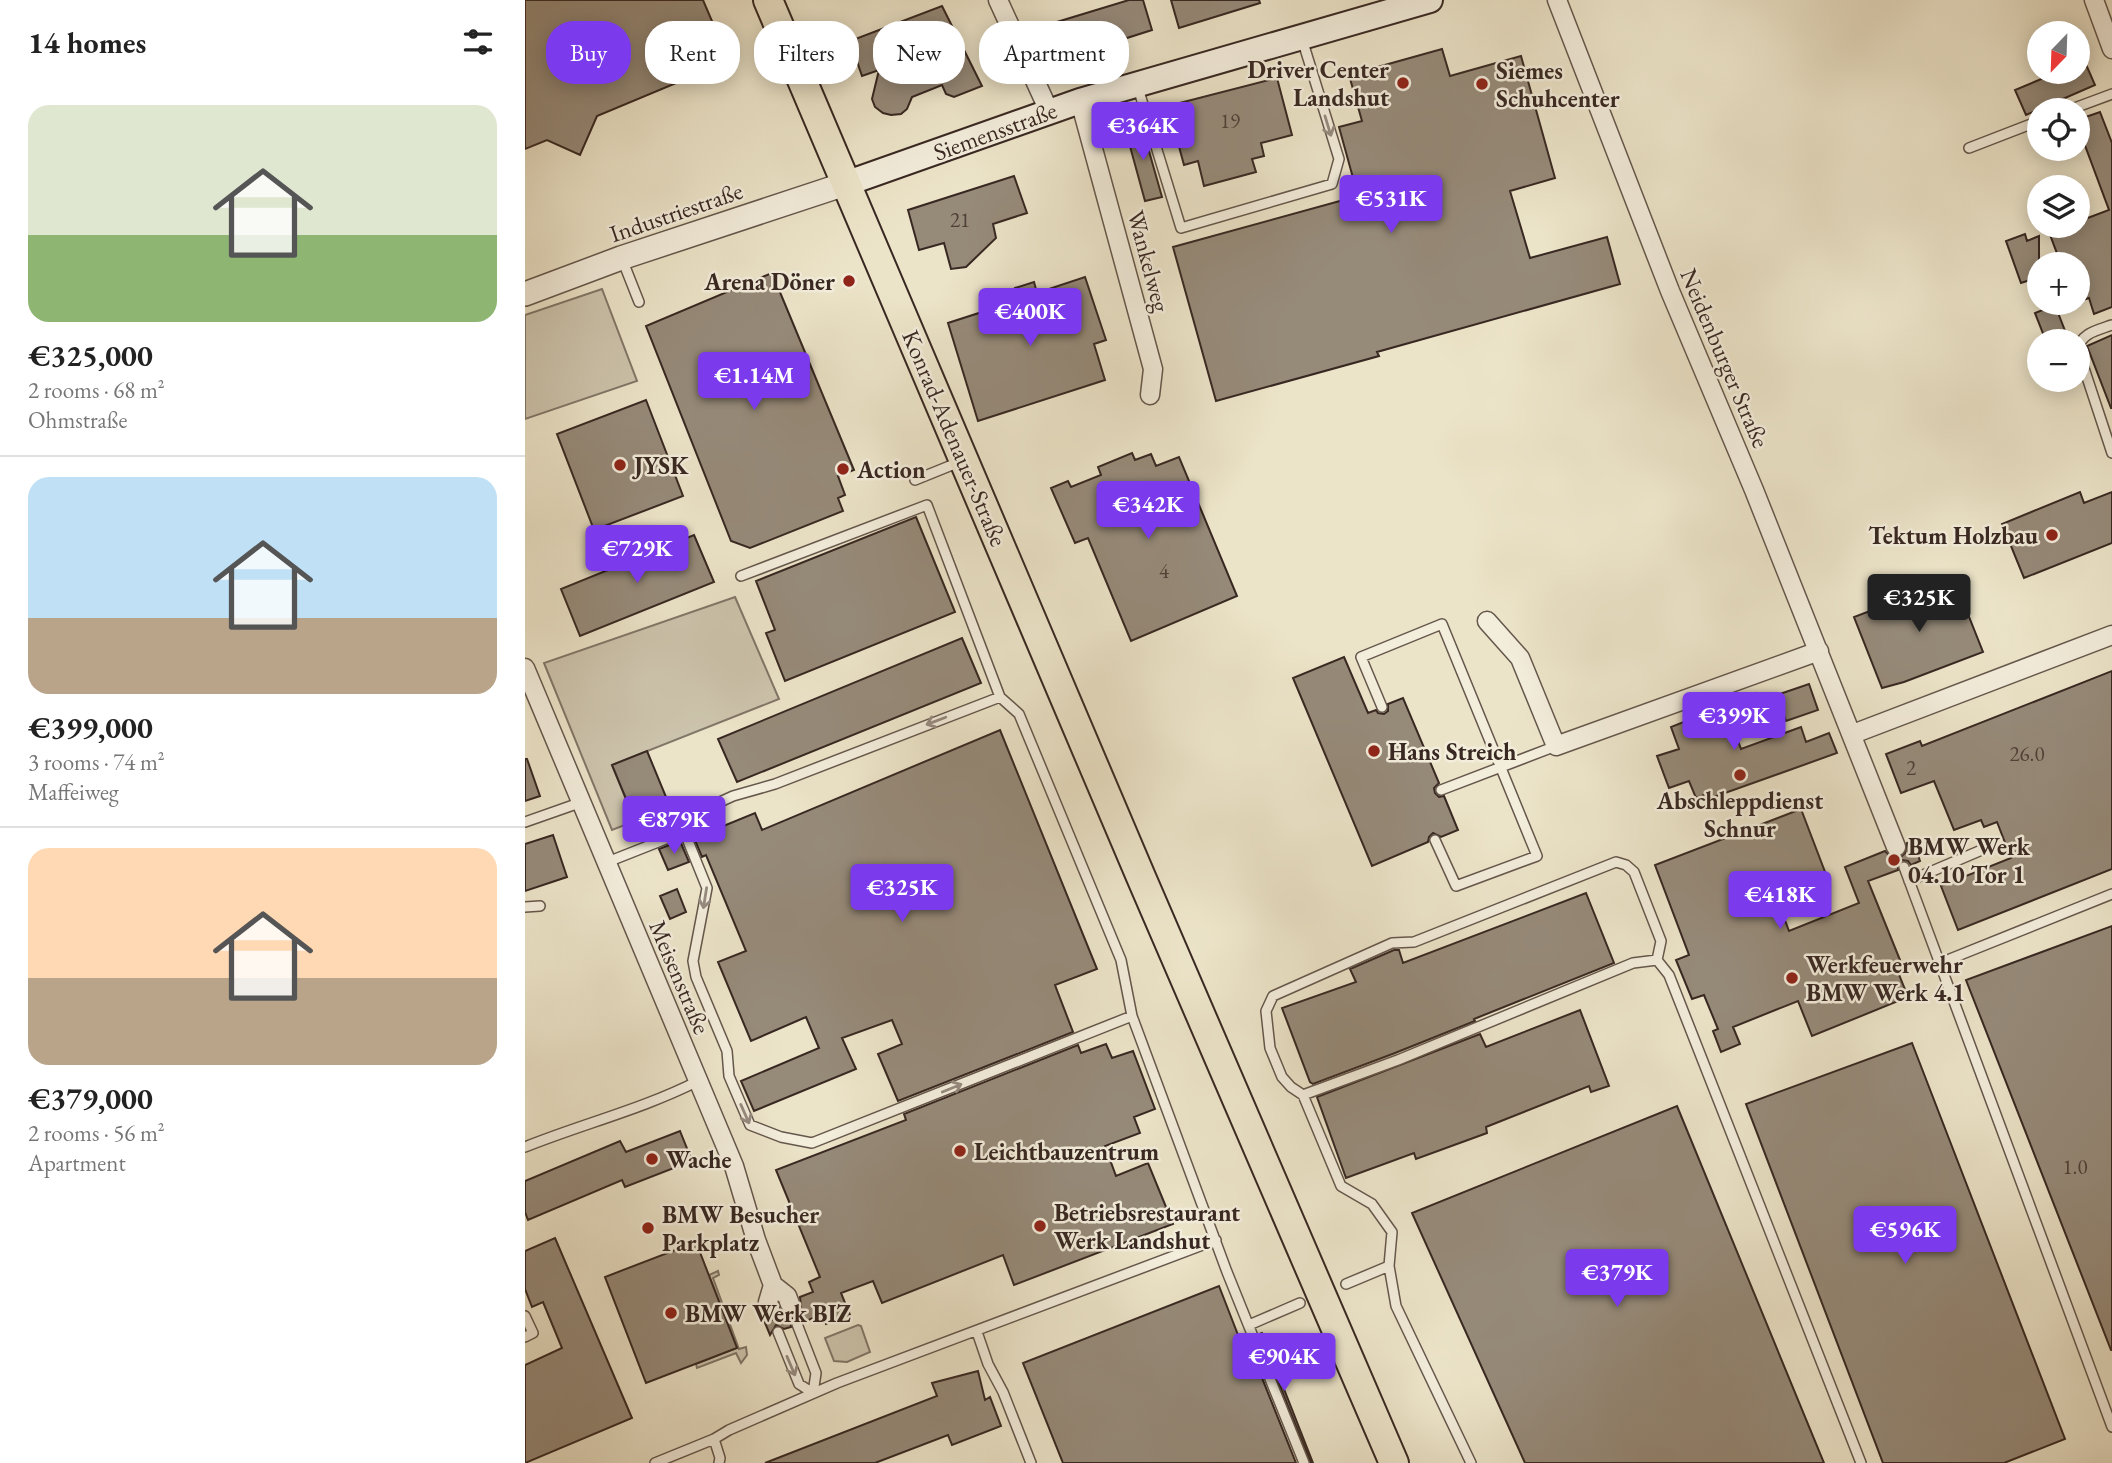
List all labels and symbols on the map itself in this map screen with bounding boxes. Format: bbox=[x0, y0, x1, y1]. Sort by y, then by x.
north arrow bbox=[2027, 21, 2089, 84]
place label: Driver Center Landshut bbox=[1248, 54, 1389, 113]
place label: Siemes Schuhcenter bbox=[1496, 55, 1620, 114]
marker: Driver Center Landshut bbox=[1395, 75, 1411, 91]
marker: Siemes Schuhcenter bbox=[1474, 76, 1490, 92]
street label: Siemensstraße bbox=[929, 94, 1061, 168]
pin: €364K bbox=[1094, 102, 1192, 162]
house number: 19 bbox=[1220, 107, 1240, 134]
one-way arrow bbox=[1323, 115, 1336, 137]
street label: Industriestraße bbox=[605, 175, 747, 249]
pin: €531K bbox=[1342, 176, 1440, 235]
house number: 21 bbox=[950, 206, 970, 233]
street label: Wankelweg bbox=[1121, 207, 1178, 316]
street label: Neidenburger Straße bbox=[1673, 264, 1777, 452]
place label: Arena Döner bbox=[703, 266, 835, 297]
marker: Arena Döner bbox=[841, 273, 857, 289]
pin: €400K bbox=[981, 288, 1079, 348]
street label: Konrad-Adenauer-Straße bbox=[895, 325, 1015, 551]
pin: €1.14M bbox=[697, 352, 811, 412]
place label: JYSK bbox=[632, 450, 689, 481]
place label: Action bbox=[856, 454, 926, 485]
marker: JYSK bbox=[612, 457, 628, 473]
marker: Action bbox=[835, 461, 851, 477]
pin: €342K bbox=[1099, 482, 1197, 541]
place label: Tektum Holzbau bbox=[1868, 520, 2039, 551]
pin: €729K bbox=[588, 526, 686, 585]
marker: Tektum Holzbau bbox=[2044, 527, 2060, 543]
house number: 4 bbox=[1159, 557, 1170, 584]
pin: €325K bbox=[1870, 574, 1968, 634]
pin: €399K bbox=[1685, 692, 1783, 752]
one-way arrow bbox=[926, 716, 948, 729]
place label: Hans Streich bbox=[1388, 736, 1517, 767]
house number: 26.0 bbox=[2009, 740, 2045, 767]
marker: Hans Streich bbox=[1366, 743, 1382, 759]
house number: 2 bbox=[1906, 754, 1916, 781]
marker: Abschleppdienst Schnur bbox=[1732, 767, 1748, 783]
place label: Abschleppdienst Schnur bbox=[1656, 785, 1823, 844]
pin: €879K bbox=[625, 796, 723, 856]
place label: BMW Werk 04.10 Tor 1 bbox=[1908, 831, 2031, 890]
marker: BMW Werk 04.10 Tor 1 bbox=[1886, 852, 1902, 868]
pin: €325K bbox=[853, 864, 951, 924]
pin: €418K bbox=[1731, 872, 1829, 931]
one-way arrow bbox=[698, 886, 711, 909]
street label: Meisenstraße bbox=[642, 915, 718, 1039]
place label: Werkfeuerwehr BMW Werk 4.1 bbox=[1806, 949, 1965, 1008]
marker: Werkfeuerwehr BMW Werk 4.1 bbox=[1784, 970, 1800, 986]
one-way arrow bbox=[941, 1080, 962, 1093]
one-way arrow bbox=[739, 1103, 752, 1124]
place label: Leichtbauzentrum bbox=[974, 1136, 1159, 1167]
marker: Leichtbauzentrum bbox=[952, 1143, 968, 1159]
place label: Wache bbox=[666, 1144, 732, 1175]
marker: Wache bbox=[644, 1151, 660, 1167]
house number: 1.0 bbox=[2063, 1153, 2088, 1180]
place label: Betriebsrestaurant Werk Landshut bbox=[1054, 1197, 1240, 1256]
place label: BMW Besucher Parkplatz bbox=[662, 1199, 819, 1258]
pin: €596K bbox=[1856, 1206, 1954, 1266]
marker: Betriebsrestaurant Werk Landshut bbox=[1032, 1218, 1048, 1234]
marker: BMW Besucher Parkplatz bbox=[640, 1220, 656, 1236]
pin: €379K bbox=[1568, 1250, 1666, 1309]
place label: BMW Werk BIZ bbox=[685, 1298, 851, 1329]
marker: BMW Werk BIZ bbox=[663, 1305, 679, 1321]
pin: €904K bbox=[1235, 1334, 1333, 1393]
one-way arrow bbox=[786, 1354, 799, 1376]

